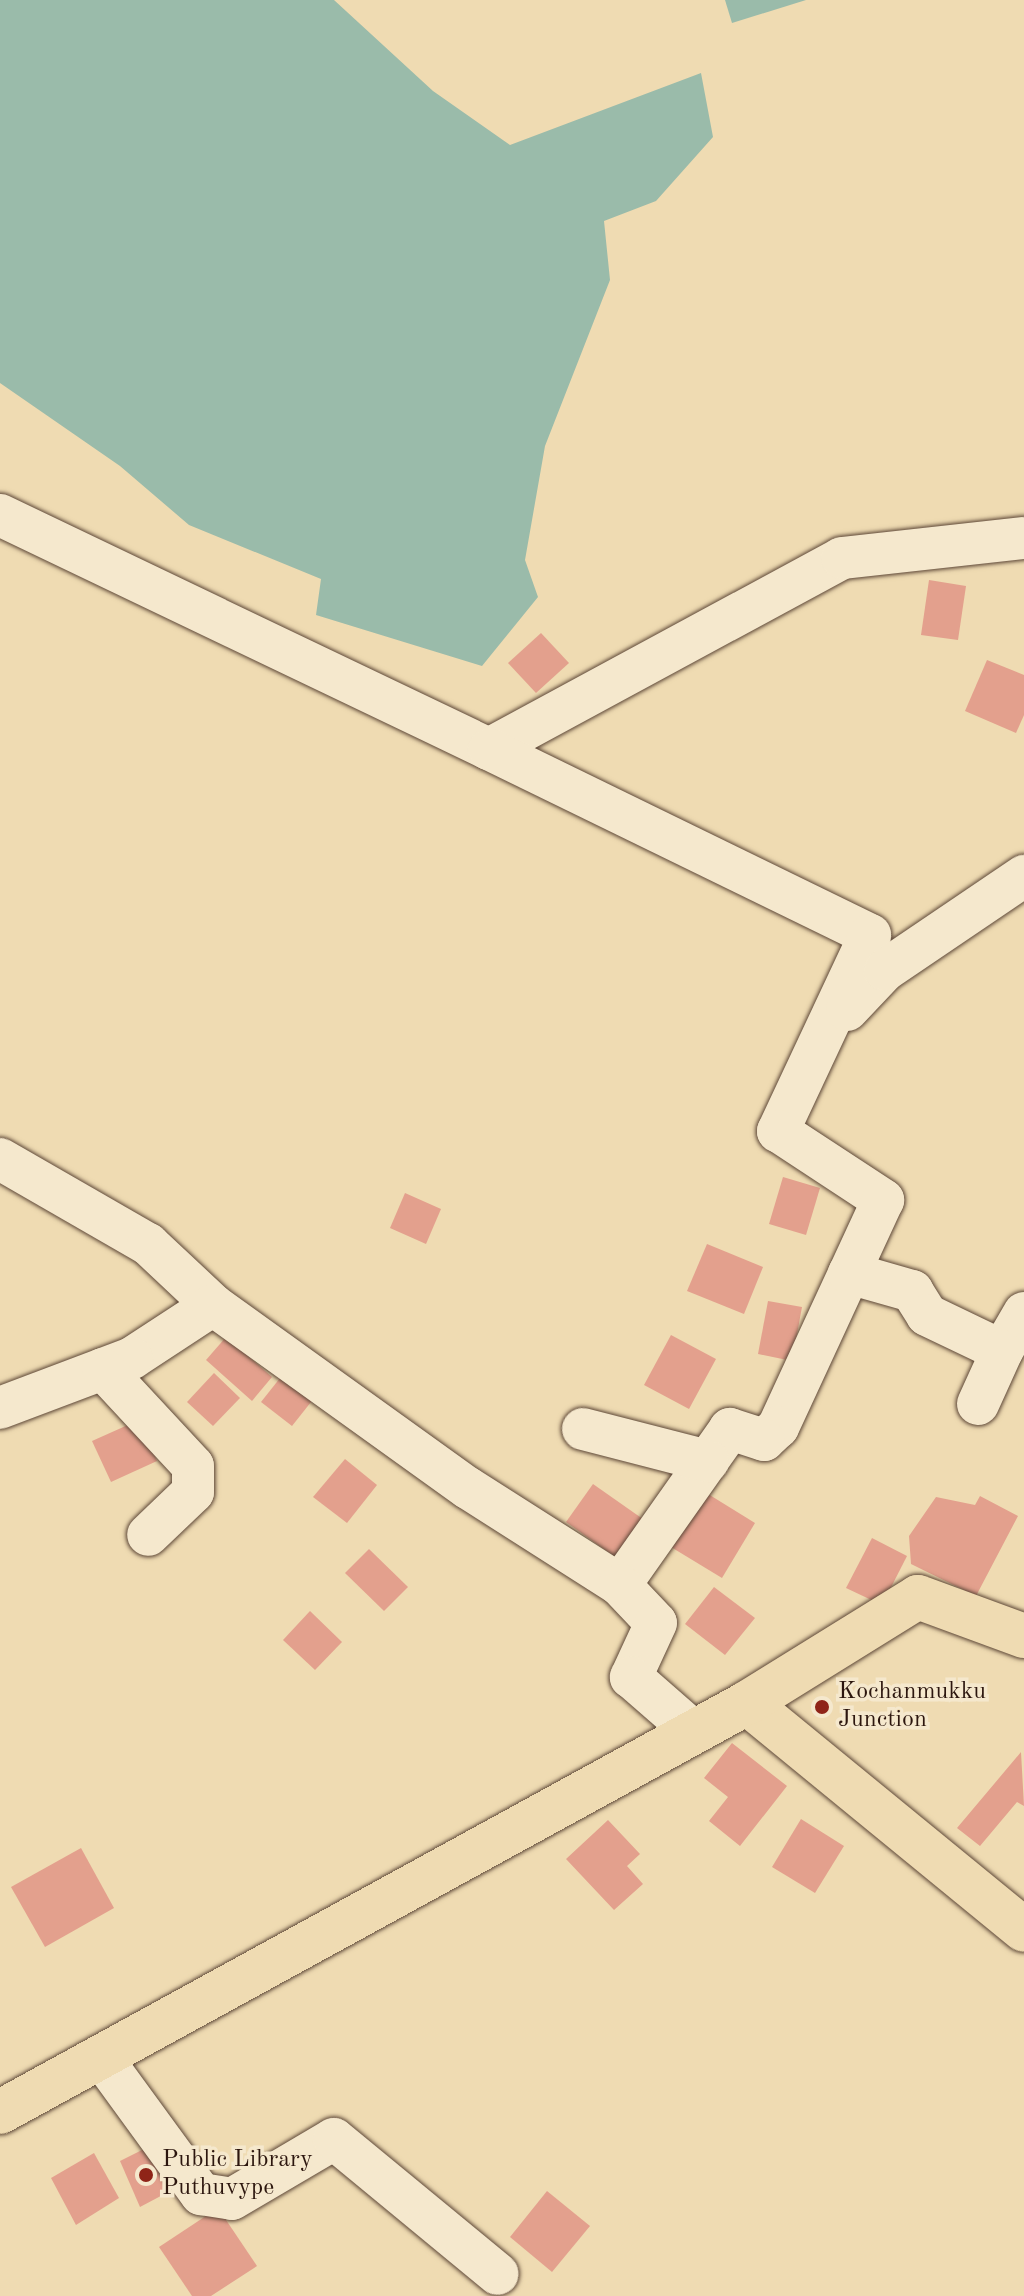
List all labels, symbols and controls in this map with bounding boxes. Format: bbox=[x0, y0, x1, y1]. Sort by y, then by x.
place label: Kochanmukku Junction bbox=[838, 1679, 986, 1735]
marker: Kochanmukku Junction bbox=[813, 1698, 831, 1716]
place label: Public Library Puthuvype bbox=[162, 2147, 313, 2203]
marker: Public Library Puthuvype bbox=[137, 2166, 155, 2184]

